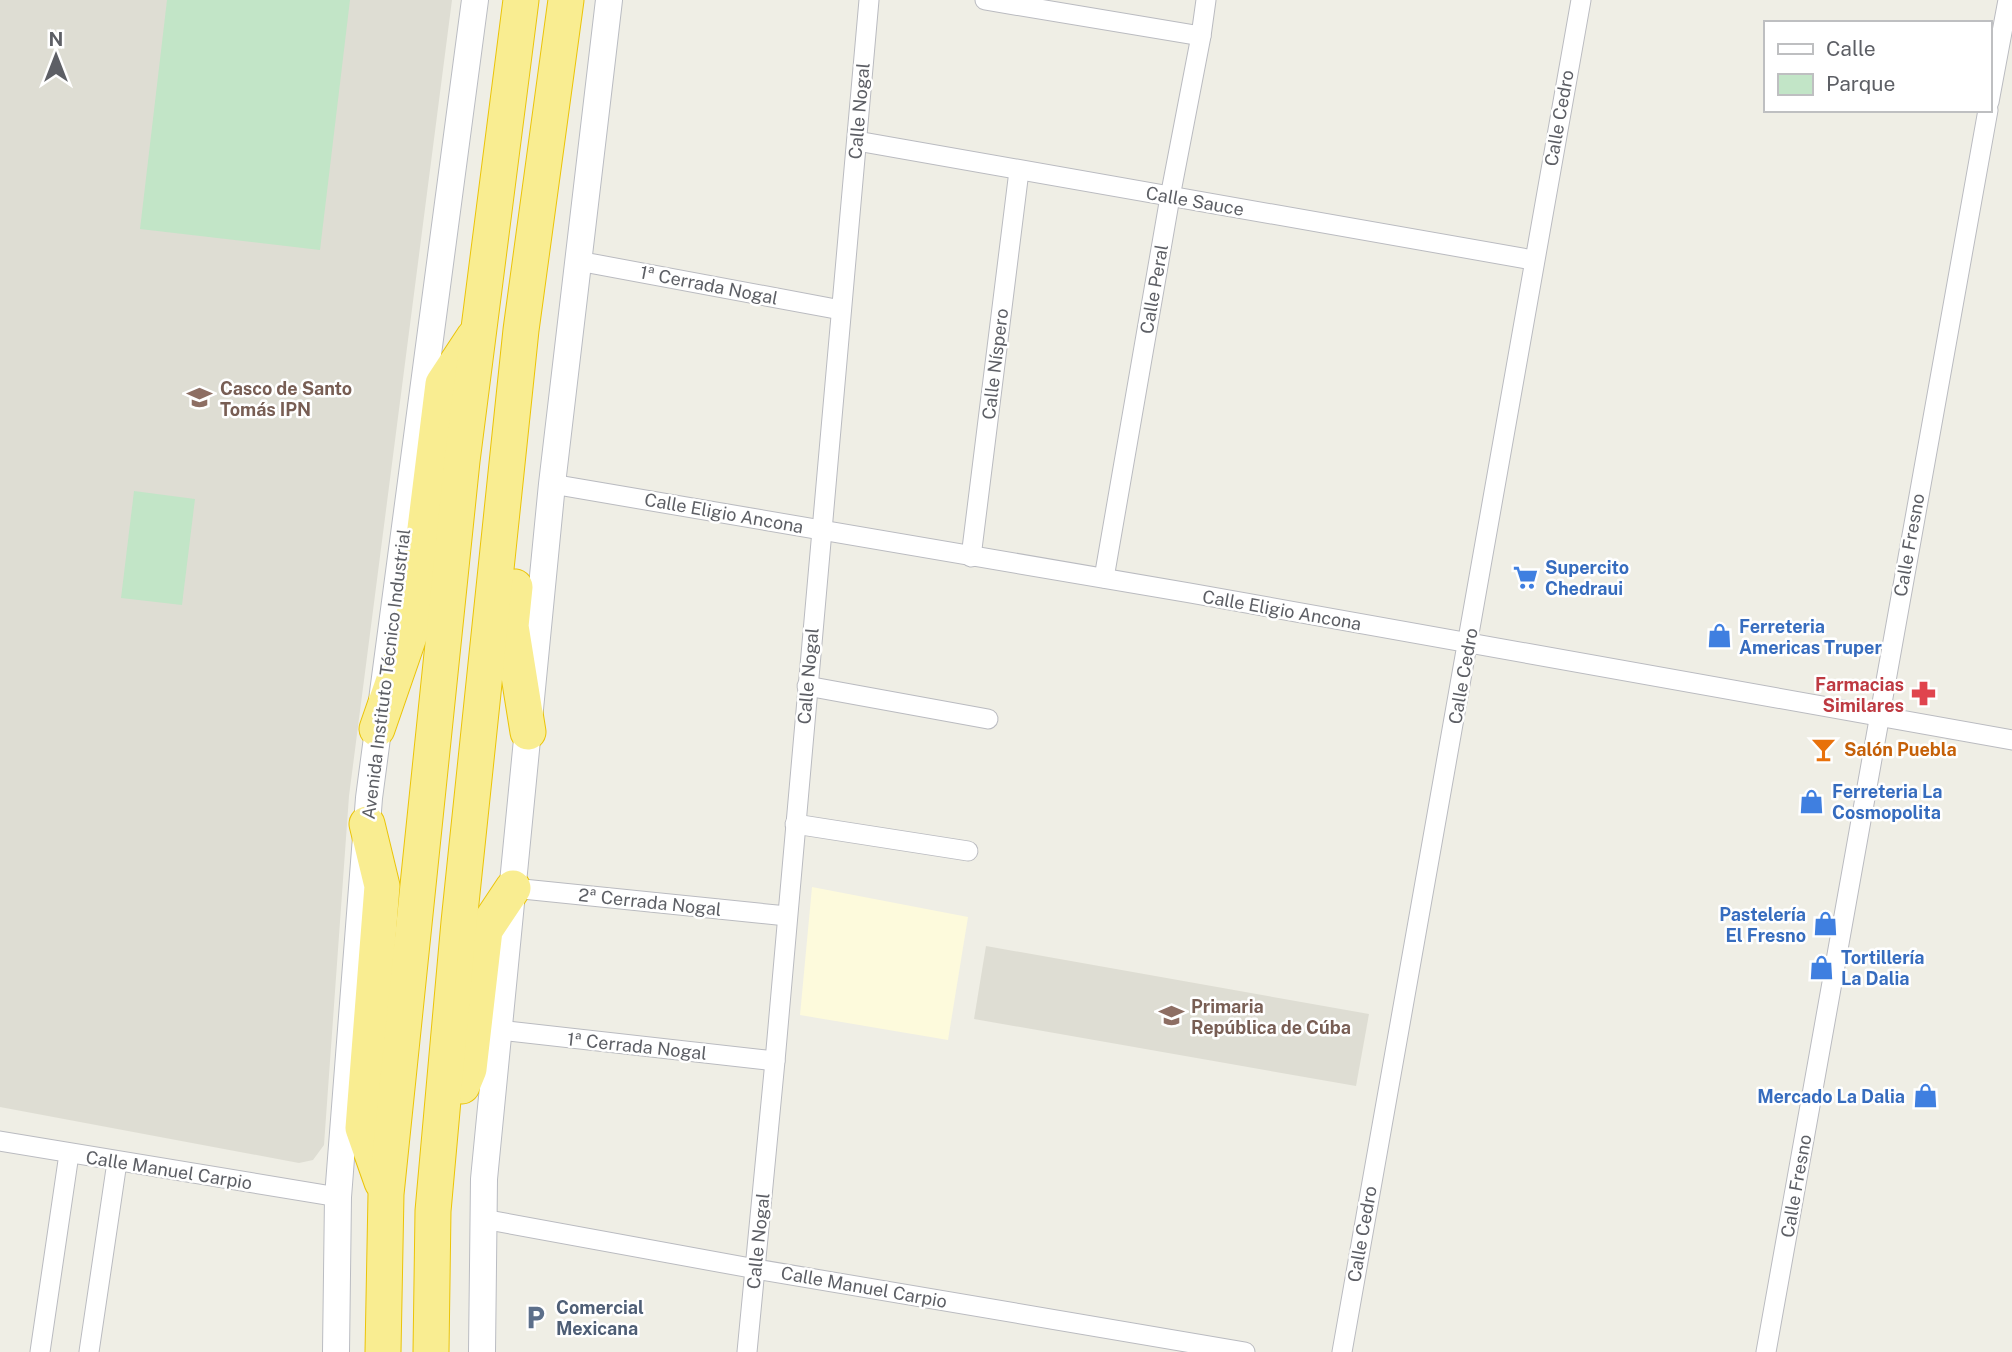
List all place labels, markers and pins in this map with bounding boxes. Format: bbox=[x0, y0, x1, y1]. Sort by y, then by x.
place label: Casco de Santo Tomás IPN bbox=[220, 378, 352, 420]
school or university icon: Casco de Santo Tomás IPN bbox=[186, 384, 214, 412]
place label: Supercito Chedraui bbox=[1545, 557, 1629, 599]
supermarket icon: Supercito Chedraui bbox=[1511, 563, 1539, 591]
place label: Ferreteria Americas Truper bbox=[1739, 616, 1882, 658]
shop icon: Ferreteria Americas Truper bbox=[1705, 622, 1733, 650]
place label: Farmacias Similares bbox=[1815, 674, 1904, 716]
pharmacy icon: Farmacias Similares bbox=[1910, 680, 1938, 708]
bar icon: Salón Puebla bbox=[1810, 735, 1838, 763]
place label: Salón Puebla bbox=[1844, 739, 1957, 760]
place label: Ferreteria La Cosmopolita bbox=[1832, 781, 1942, 823]
shop icon: Ferreteria La Cosmopolita bbox=[1798, 787, 1826, 815]
place label: Pastelería El Fresno bbox=[1719, 904, 1806, 946]
shop icon: Pastelería El Fresno bbox=[1812, 910, 1840, 938]
place label: Tortillería La Dalia bbox=[1841, 947, 1925, 989]
shop icon: Tortillería La Dalia bbox=[1807, 953, 1835, 981]
place label: Primaria República de Cúba bbox=[1191, 996, 1351, 1038]
school or university icon: Primaria República de Cúba bbox=[1157, 1002, 1185, 1030]
shop icon: Mercado La Dalia bbox=[1911, 1082, 1939, 1110]
place label: Mercado La Dalia bbox=[1757, 1086, 1905, 1107]
place label: Comercial Mexicana bbox=[556, 1297, 644, 1339]
parking icon: Comercial Mexicana bbox=[522, 1303, 550, 1331]

